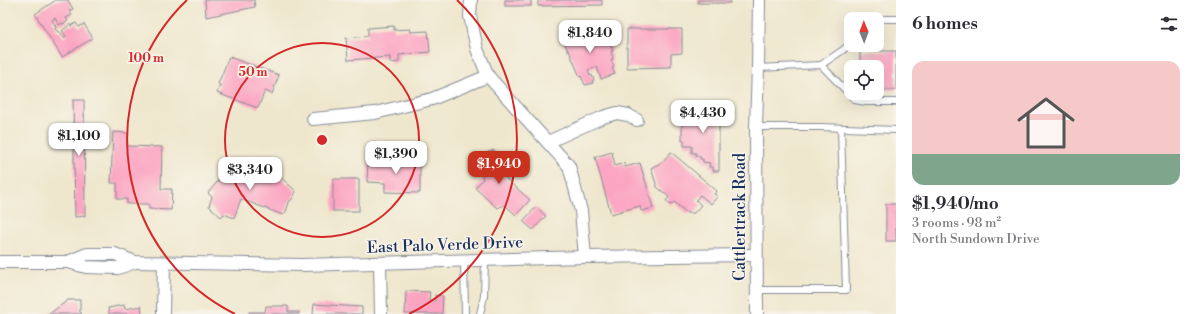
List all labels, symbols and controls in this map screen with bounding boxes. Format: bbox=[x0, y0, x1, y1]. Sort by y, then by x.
north arrow bbox=[844, 12, 884, 52]
map controls bbox=[844, 12, 884, 100]
text: 6 homes bbox=[912, 13, 978, 35]
icon: filters bbox=[1158, 13, 1180, 35]
pin: $1,840 bbox=[557, 20, 623, 54]
text: $1,840 bbox=[568, 25, 612, 41]
text: 100 m bbox=[128, 51, 164, 66]
button: locate bbox=[844, 60, 884, 100]
text: 50 m bbox=[238, 65, 268, 80]
icon: home bbox=[1010, 87, 1082, 159]
pin: $4,430 bbox=[670, 100, 736, 134]
text: $4,430 bbox=[680, 105, 726, 121]
pin: $1,100 bbox=[46, 123, 112, 157]
text: $1,100 bbox=[57, 128, 101, 144]
centre of rings bbox=[315, 133, 329, 147]
pin: $1,390 bbox=[363, 141, 429, 175]
text: $1,390 bbox=[374, 146, 418, 162]
pin: $1,940 bbox=[466, 151, 532, 185]
street label: Cattlertrack Road bbox=[730, 153, 750, 281]
text: $1,940 bbox=[477, 156, 521, 172]
pin: $3,340 bbox=[217, 157, 283, 191]
text: $3,340 bbox=[227, 162, 273, 178]
text: $1,940/mo bbox=[912, 193, 999, 215]
text: 3 rooms · 98 m² bbox=[912, 215, 1001, 231]
text: North Sundown Drive bbox=[912, 231, 1040, 247]
street label: East Palo Verde Drive bbox=[366, 232, 524, 258]

